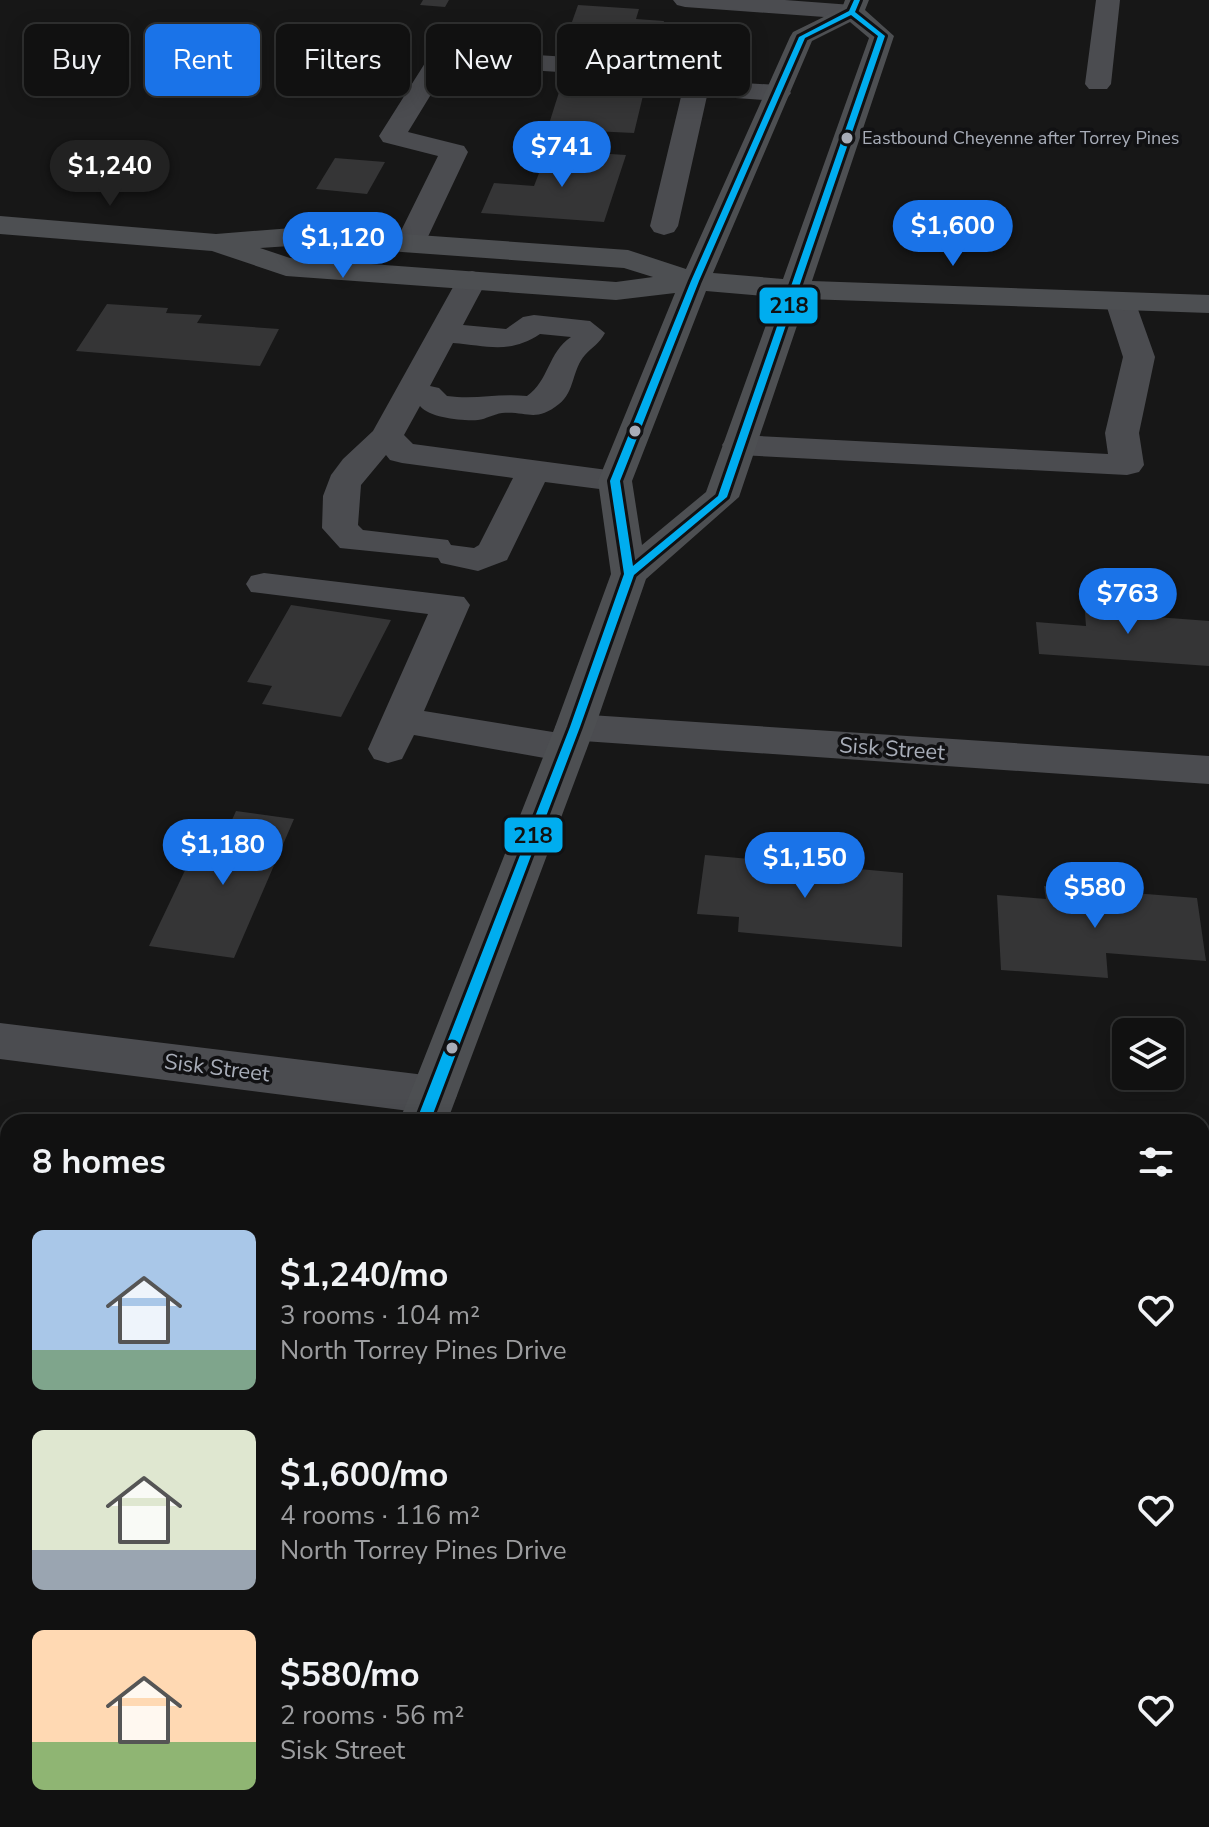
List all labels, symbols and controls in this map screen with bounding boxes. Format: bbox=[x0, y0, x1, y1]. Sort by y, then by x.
chip: Buy bbox=[24, 24, 129, 96]
chip: Rent bbox=[145, 24, 260, 96]
chip: Filters bbox=[276, 24, 410, 96]
chip: New bbox=[426, 24, 541, 96]
chip: Apartment bbox=[557, 24, 750, 96]
pin: $741 bbox=[515, 121, 609, 189]
place label: Eastbound Cheyenne after Torrey Pines bbox=[862, 126, 1179, 150]
text: $741 bbox=[531, 129, 593, 164]
marker: Eastbound Cheyenne after Torrey Pines bbox=[839, 130, 855, 146]
pin: $1,240 bbox=[45, 140, 175, 208]
text: $1,240 bbox=[68, 148, 152, 183]
pin: $1,600 bbox=[888, 200, 1018, 268]
text: $1,600 bbox=[911, 208, 995, 243]
pin: $1,120 bbox=[278, 212, 408, 280]
text: $1,120 bbox=[301, 220, 385, 255]
line badge: 218 bbox=[758, 286, 819, 325]
text: 218 bbox=[769, 291, 809, 321]
unlabelled marker bbox=[627, 423, 643, 439]
pin: $763 bbox=[1081, 568, 1175, 636]
text: $763 bbox=[1097, 576, 1159, 611]
street label: Sisk Street bbox=[838, 730, 946, 768]
line badge: 218 bbox=[503, 816, 564, 854]
pin: $1,180 bbox=[158, 819, 288, 887]
text: 218 bbox=[513, 821, 553, 851]
text: $1,180 bbox=[181, 827, 265, 862]
pin: $1,150 bbox=[740, 832, 870, 900]
text: $1,150 bbox=[763, 840, 847, 875]
pin: $580 bbox=[1048, 862, 1142, 930]
text: $580 bbox=[1064, 870, 1126, 905]
map controls bbox=[1112, 1018, 1184, 1090]
button: layers bbox=[1112, 1018, 1184, 1090]
unlabelled marker bbox=[444, 1040, 460, 1056]
street label: Sisk Street bbox=[163, 1047, 272, 1089]
text: 8 homes bbox=[32, 1139, 166, 1185]
icon: filters bbox=[1134, 1140, 1178, 1184]
text: $1,240/mo bbox=[280, 1252, 448, 1298]
icon: home bbox=[96, 1262, 192, 1358]
icon: heart bbox=[1134, 1288, 1178, 1332]
text: 3 rooms · 104 m² bbox=[280, 1298, 480, 1333]
text: North Torrey Pines Drive bbox=[280, 1333, 566, 1368]
text: $1,600/mo bbox=[280, 1452, 448, 1498]
icon: home bbox=[96, 1462, 192, 1558]
icon: heart bbox=[1134, 1488, 1178, 1532]
text: 4 rooms · 116 m² bbox=[280, 1498, 480, 1533]
text: North Torrey Pines Drive bbox=[280, 1533, 566, 1568]
text: $580/mo bbox=[280, 1652, 420, 1698]
icon: home bbox=[96, 1662, 192, 1758]
icon: heart bbox=[1134, 1688, 1178, 1732]
text: 2 rooms · 56 m² bbox=[280, 1698, 464, 1733]
text: Sisk Street bbox=[280, 1733, 405, 1768]

